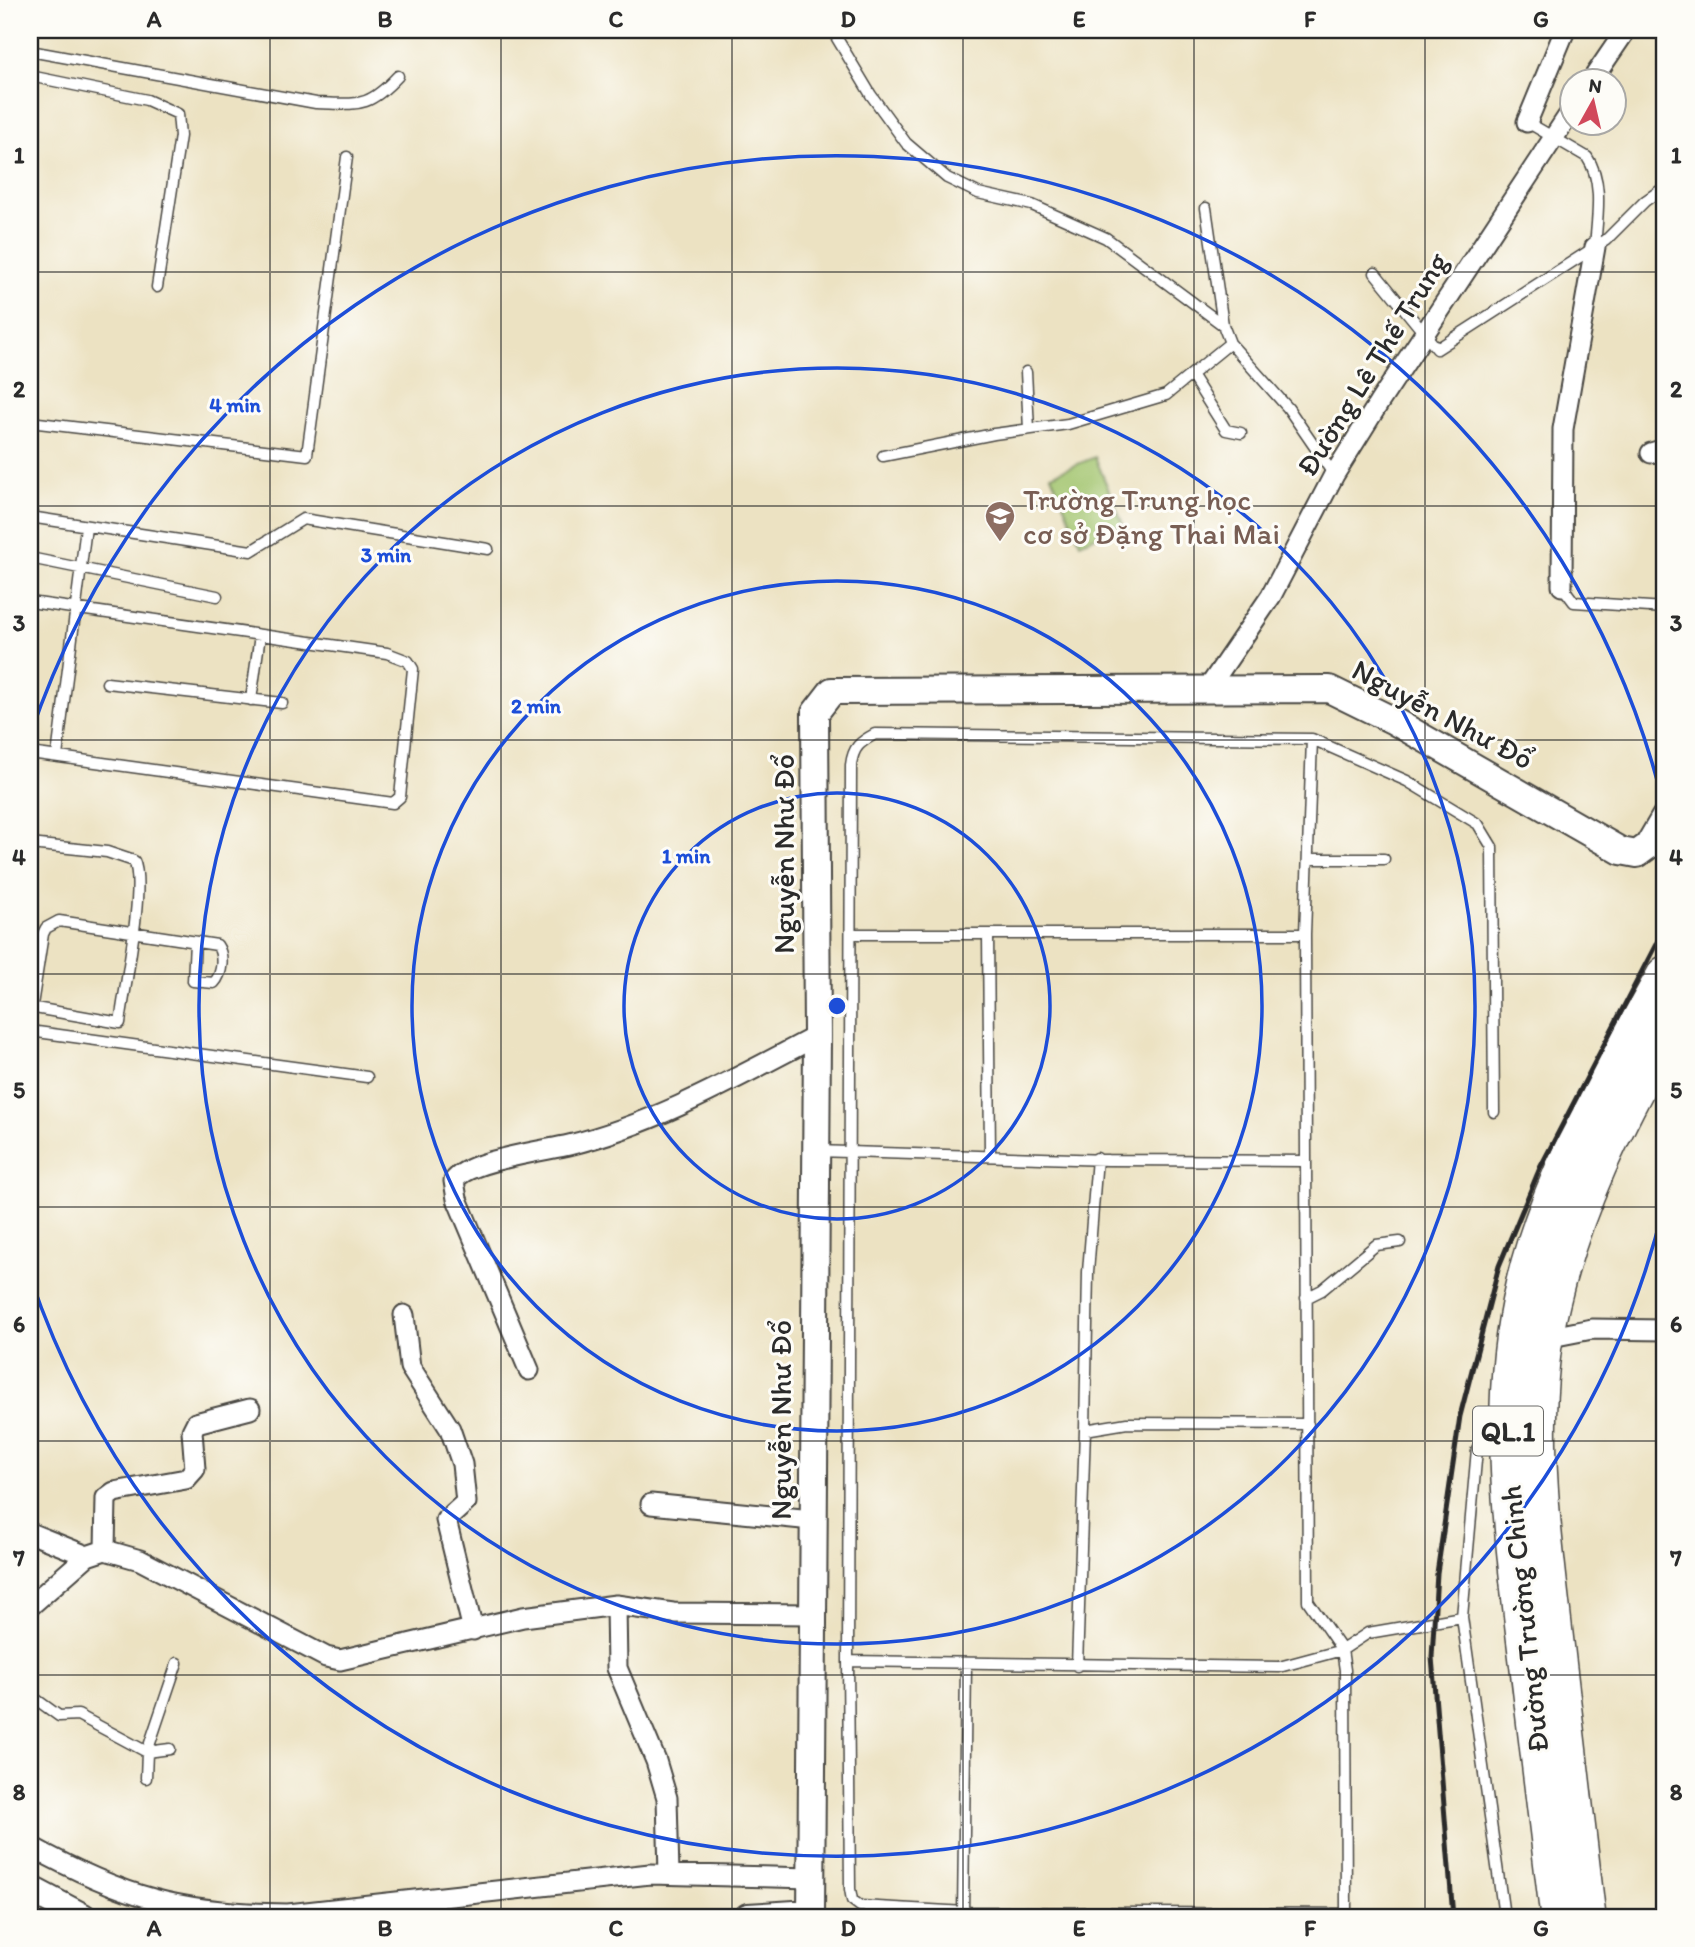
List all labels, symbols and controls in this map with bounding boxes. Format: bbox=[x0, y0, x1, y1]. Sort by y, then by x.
text: A bbox=[146, 5, 162, 33]
text: B bbox=[378, 5, 393, 33]
text: C bbox=[609, 5, 624, 33]
text: D bbox=[840, 5, 856, 33]
text: E bbox=[1073, 5, 1086, 33]
text: F bbox=[1304, 5, 1317, 33]
text: G bbox=[1533, 5, 1549, 33]
north arrow bbox=[1558, 66, 1628, 136]
text: N bbox=[1587, 73, 1603, 98]
text: 1 bbox=[14, 141, 25, 169]
text: 1 bbox=[1671, 141, 1682, 169]
street label: Đường Lê Thế Trung bbox=[1288, 245, 1456, 483]
text: 2 bbox=[13, 375, 26, 403]
text: 2 bbox=[1670, 375, 1683, 403]
text: 4 min bbox=[209, 392, 262, 417]
place label: Trường Trung học cơ sở Đặng Thai Mai bbox=[1023, 481, 1280, 552]
school or university icon: Trường Trung học cơ sở Đặng Thai Mai bbox=[983, 499, 1017, 543]
text: 3 min bbox=[361, 542, 412, 567]
text: 3 bbox=[13, 609, 26, 637]
text: 3 bbox=[1670, 609, 1683, 637]
street label: Nguyễn Như Đổ bbox=[1346, 651, 1540, 777]
text: 2 min bbox=[511, 693, 562, 718]
street label: Nguyễn Như Đổ bbox=[765, 754, 802, 954]
text: 4 bbox=[12, 843, 26, 871]
text: 1 min bbox=[662, 843, 711, 868]
text: 4 bbox=[1669, 843, 1683, 871]
centre of rings bbox=[825, 994, 849, 1018]
text: 5 bbox=[13, 1076, 25, 1104]
text: 5 bbox=[1670, 1076, 1682, 1104]
text: 6 bbox=[13, 1310, 25, 1338]
text: 6 bbox=[1670, 1310, 1682, 1338]
street label: Nguyễn Như Đổ bbox=[762, 1320, 799, 1520]
road number: QL.1 bbox=[1473, 1406, 1543, 1456]
street label: Đường Trường Chinh bbox=[1492, 1484, 1556, 1754]
text: 7 bbox=[12, 1544, 25, 1572]
text: 7 bbox=[1669, 1544, 1682, 1572]
text: 8 bbox=[13, 1778, 26, 1806]
text: 8 bbox=[1670, 1778, 1683, 1806]
text: A bbox=[146, 1914, 162, 1942]
text: B bbox=[378, 1914, 393, 1942]
text: C bbox=[609, 1914, 624, 1942]
text: D bbox=[840, 1914, 856, 1942]
text: E bbox=[1073, 1914, 1086, 1942]
text: F bbox=[1304, 1914, 1317, 1942]
text: G bbox=[1533, 1914, 1549, 1942]

